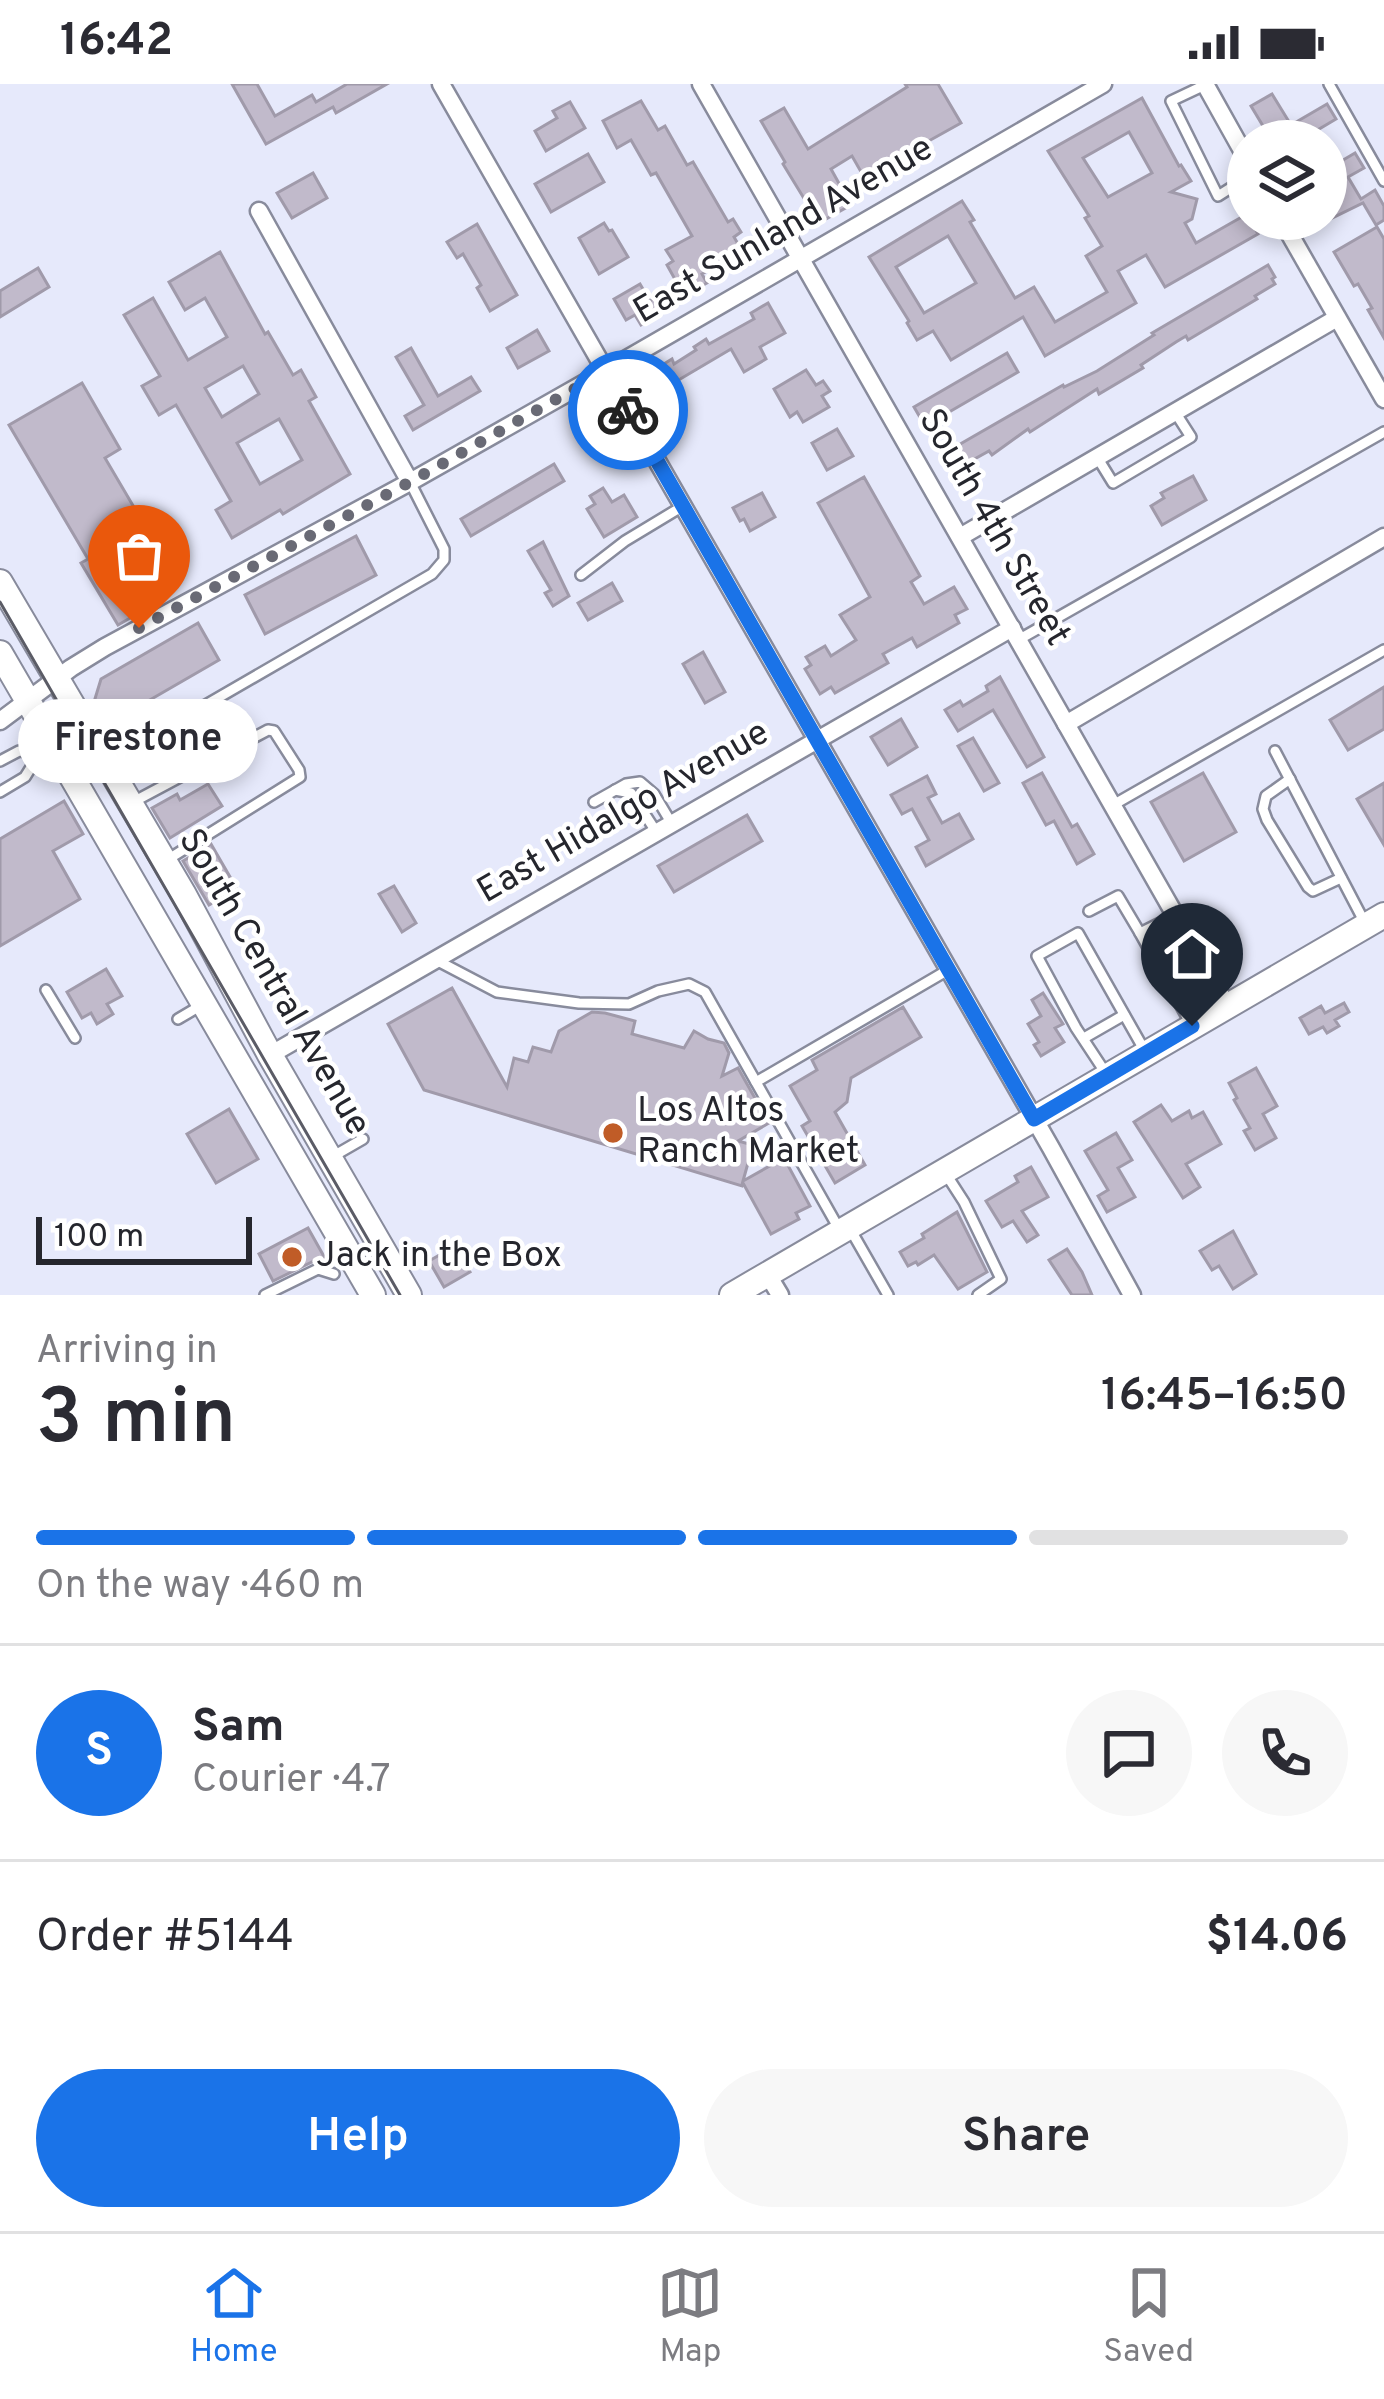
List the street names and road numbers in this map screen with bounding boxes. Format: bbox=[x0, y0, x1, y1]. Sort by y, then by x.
street label: East Sunland Avenue bbox=[626, 126, 942, 336]
street label: South 4th Street bbox=[907, 401, 1079, 655]
street label: East Hidalgo Avenue bbox=[470, 711, 778, 915]
street label: South Central Avenue bbox=[166, 821, 380, 1145]

